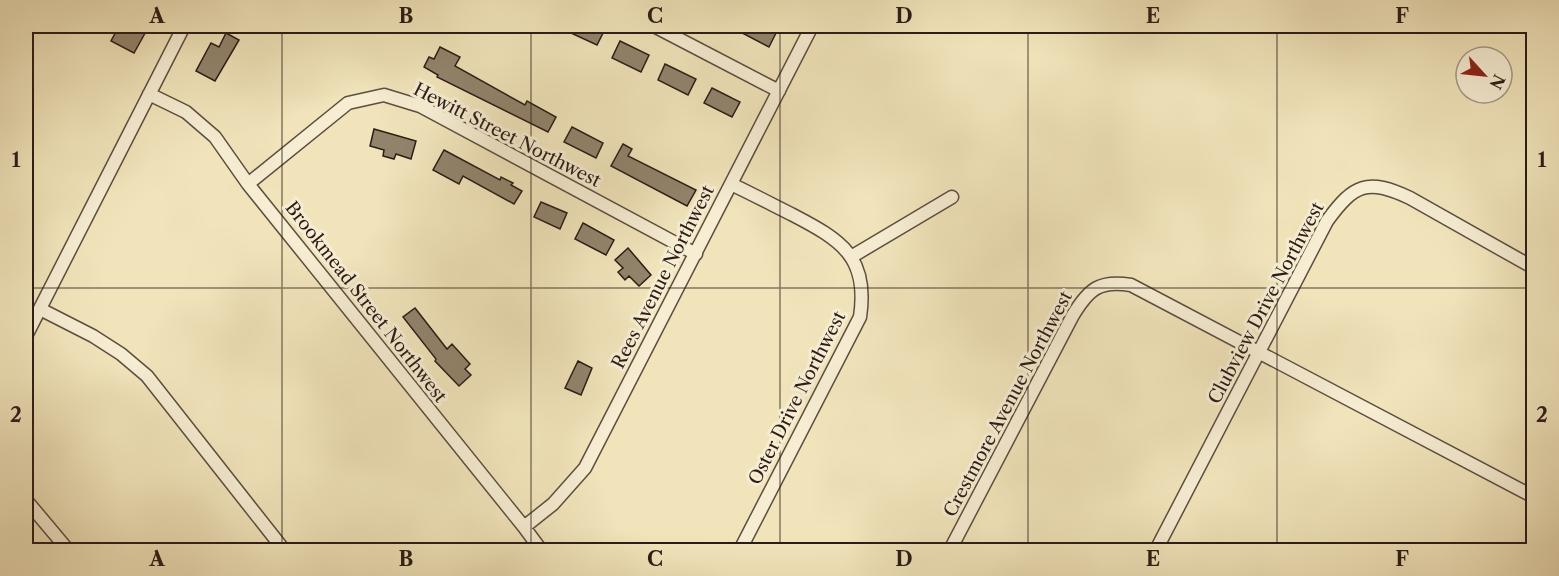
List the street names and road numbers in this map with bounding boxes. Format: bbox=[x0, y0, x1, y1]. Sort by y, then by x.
street label: Hewitt Street Northwest bbox=[410, 78, 605, 192]
street label: Rees Avenue Northwest bbox=[607, 181, 719, 372]
street label: Brookmead Street Northwest bbox=[281, 197, 452, 407]
street label: Clubview Drive Northwest bbox=[1203, 198, 1329, 408]
street label: Crestmore Avenue Northwest bbox=[939, 287, 1077, 521]
street label: Oster Drive Northwest bbox=[744, 307, 851, 488]

